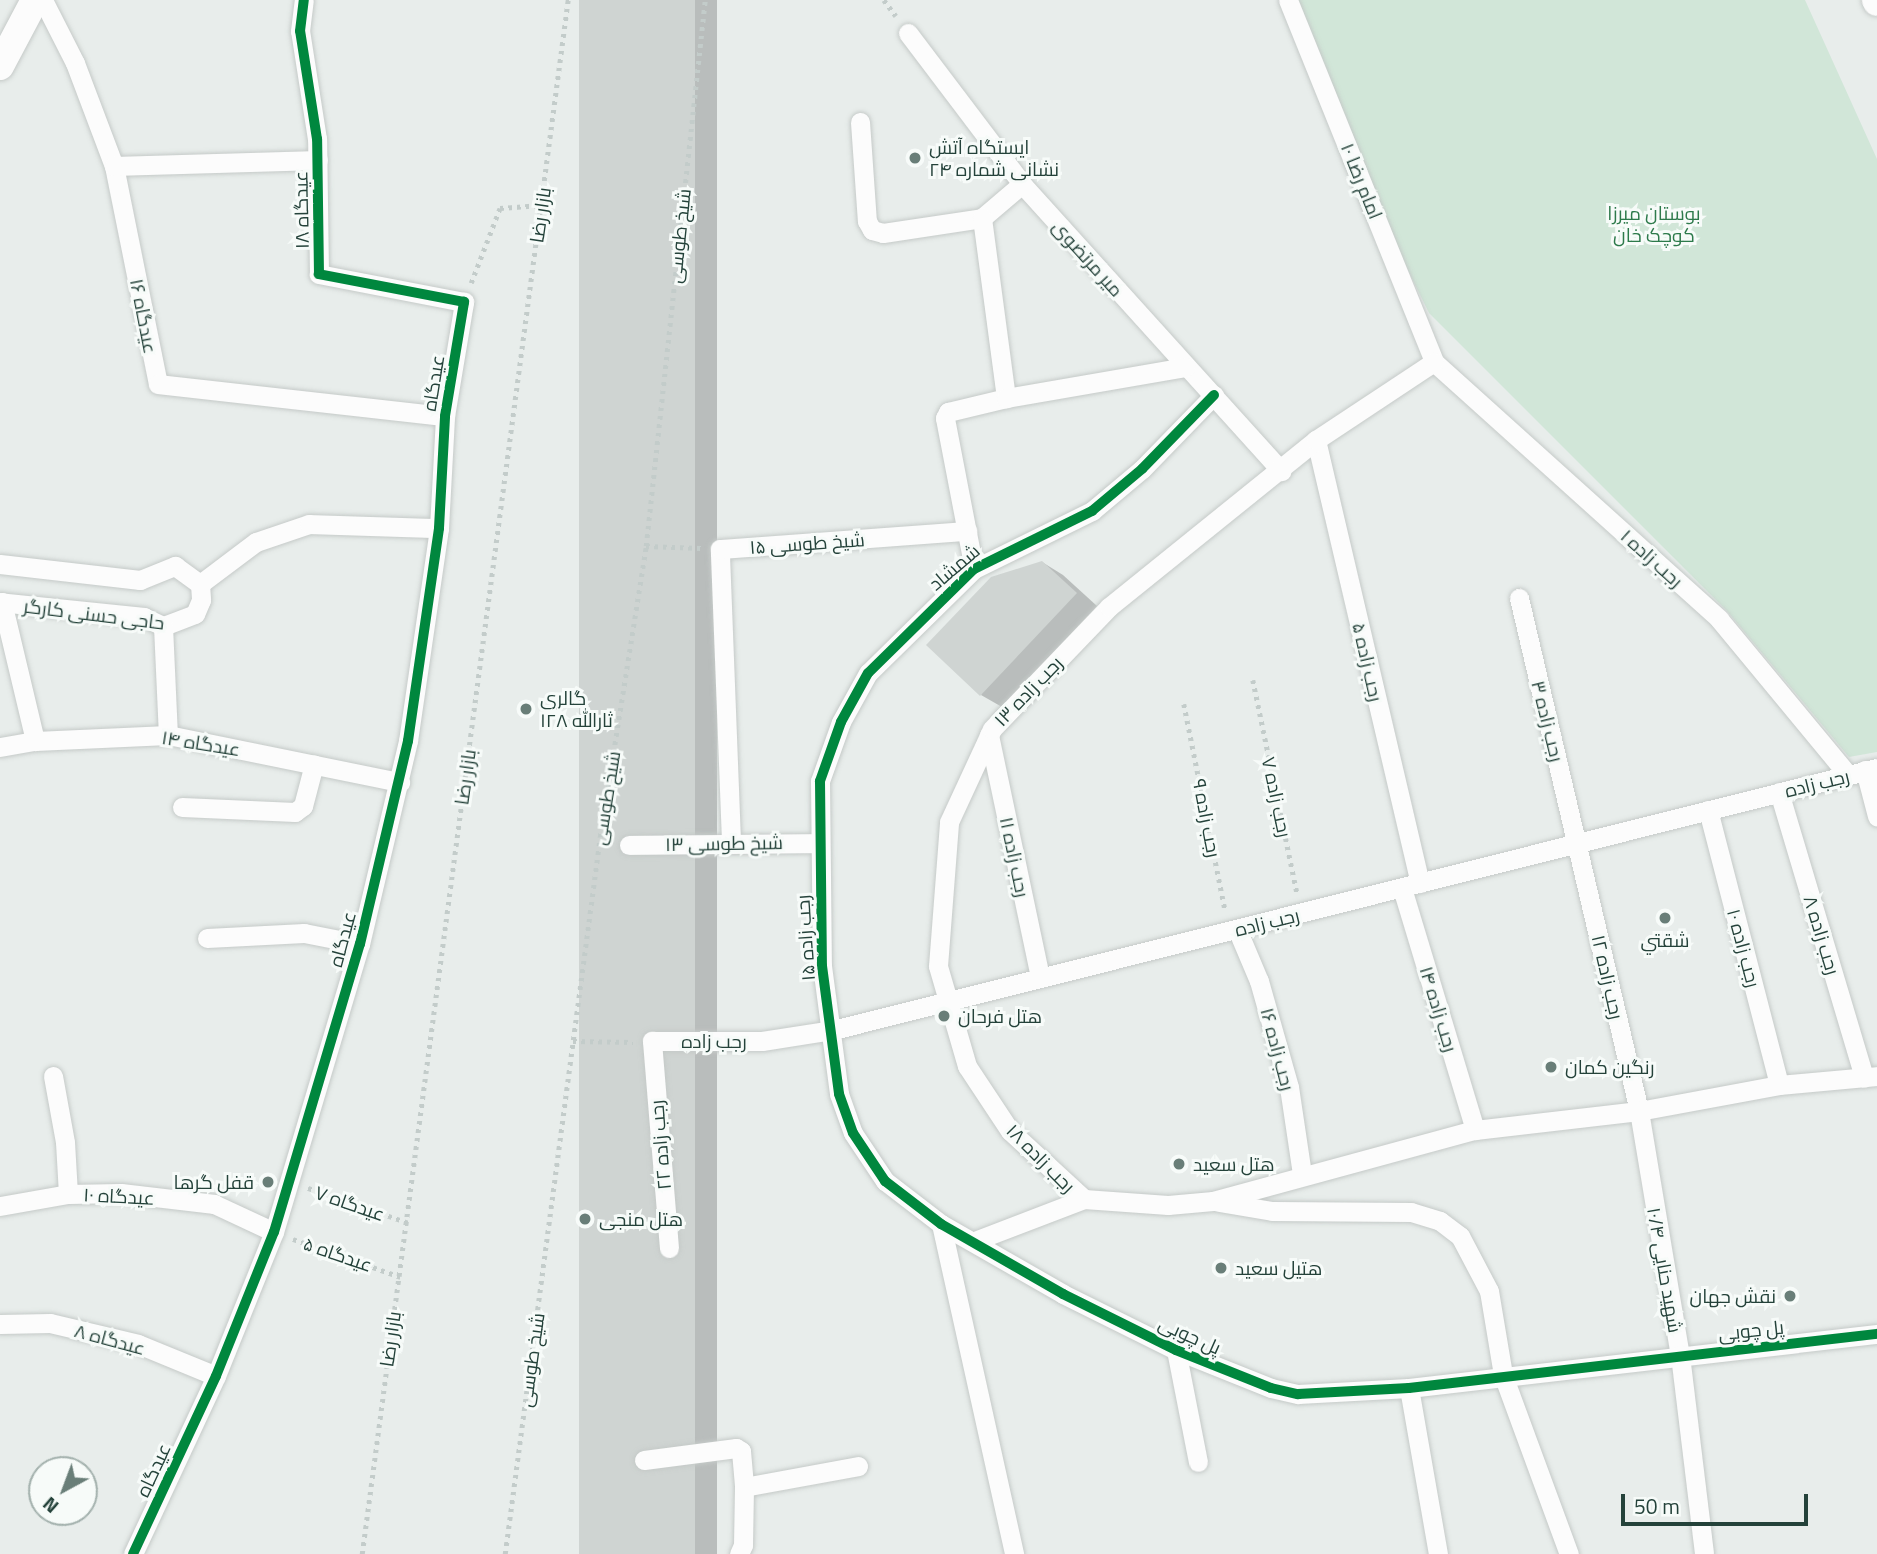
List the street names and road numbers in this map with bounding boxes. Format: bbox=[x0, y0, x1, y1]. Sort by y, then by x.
street label: امام رضا ۱۰ bbox=[1336, 140, 1388, 222]
street label: عیدگاه ۱۸ bbox=[289, 171, 313, 249]
street label: بازار رضا bbox=[525, 186, 555, 244]
street label: شیخ طوسی bbox=[663, 188, 695, 284]
street label: میر مرتضوی bbox=[1048, 215, 1128, 301]
street label: عیدگاه ۱۶ bbox=[126, 277, 162, 355]
street label: عیدگاه bbox=[417, 353, 449, 413]
street label: رجب زاده ۱ bbox=[1616, 524, 1688, 592]
street label: ۱۵ شیخ طوسی bbox=[749, 528, 865, 558]
street label: شمشاد bbox=[924, 539, 984, 595]
street label: حاجی حسنی کارگر bbox=[22, 594, 166, 634]
street label: رجب زاده ۵ bbox=[1348, 620, 1388, 704]
street label: رجب زاده ۱۳ bbox=[989, 651, 1067, 731]
street label: رجب زاده ۳ bbox=[1527, 678, 1569, 764]
street label: عیدگاه ۱۴ bbox=[160, 726, 242, 760]
street label: بازار رضا bbox=[450, 748, 480, 806]
street label: شیخ طوسی bbox=[587, 749, 625, 847]
street label: رجب زاده ۷ bbox=[1257, 755, 1297, 839]
street label: رجب زاده bbox=[1782, 764, 1852, 802]
street label: رجب زاده ۹ bbox=[1188, 777, 1226, 859]
street label: رجب زاده ۱۱ bbox=[995, 815, 1035, 899]
street label: شیخ طوسی ۱۳ bbox=[665, 831, 783, 855]
street label: رجب زاده ۸ bbox=[1799, 893, 1845, 977]
street label: رجب زاده ۱۵ bbox=[791, 894, 819, 982]
street label: رجب زاده bbox=[1232, 903, 1302, 941]
street label: رجب زاده ۱۰ bbox=[1723, 906, 1765, 990]
street label: عیدگاه bbox=[324, 909, 360, 969]
street label: رجب زاده ۱۲ bbox=[1587, 933, 1629, 1021]
street label: رجب زاده ۱۴ bbox=[1415, 963, 1463, 1055]
street label: رجب زاده ۱۶ bbox=[1256, 1005, 1300, 1093]
street label: رجب زاده bbox=[681, 1030, 747, 1052]
street label: رجب زاده ۲۲ bbox=[645, 1099, 675, 1191]
street label: رجب زاده ۱۸ bbox=[1002, 1119, 1080, 1197]
street label: عیدگاه ۷ bbox=[312, 1180, 388, 1226]
street label: عیدگاه ۱۰ bbox=[83, 1183, 155, 1209]
street label: شهید حنایی ۱۰/۴ bbox=[1643, 1205, 1687, 1335]
street label: عیدگاه ۵ bbox=[301, 1232, 375, 1276]
street label: بازار رضا bbox=[375, 1310, 405, 1368]
street label: شیخ طوسی bbox=[513, 1311, 549, 1409]
street label: پل چوبی bbox=[1155, 1311, 1225, 1359]
street label: پل چوبی bbox=[1717, 1315, 1785, 1345]
street label: عیدگاه ۸ bbox=[72, 1319, 148, 1359]
street label: عیدگاه bbox=[131, 1440, 175, 1500]

